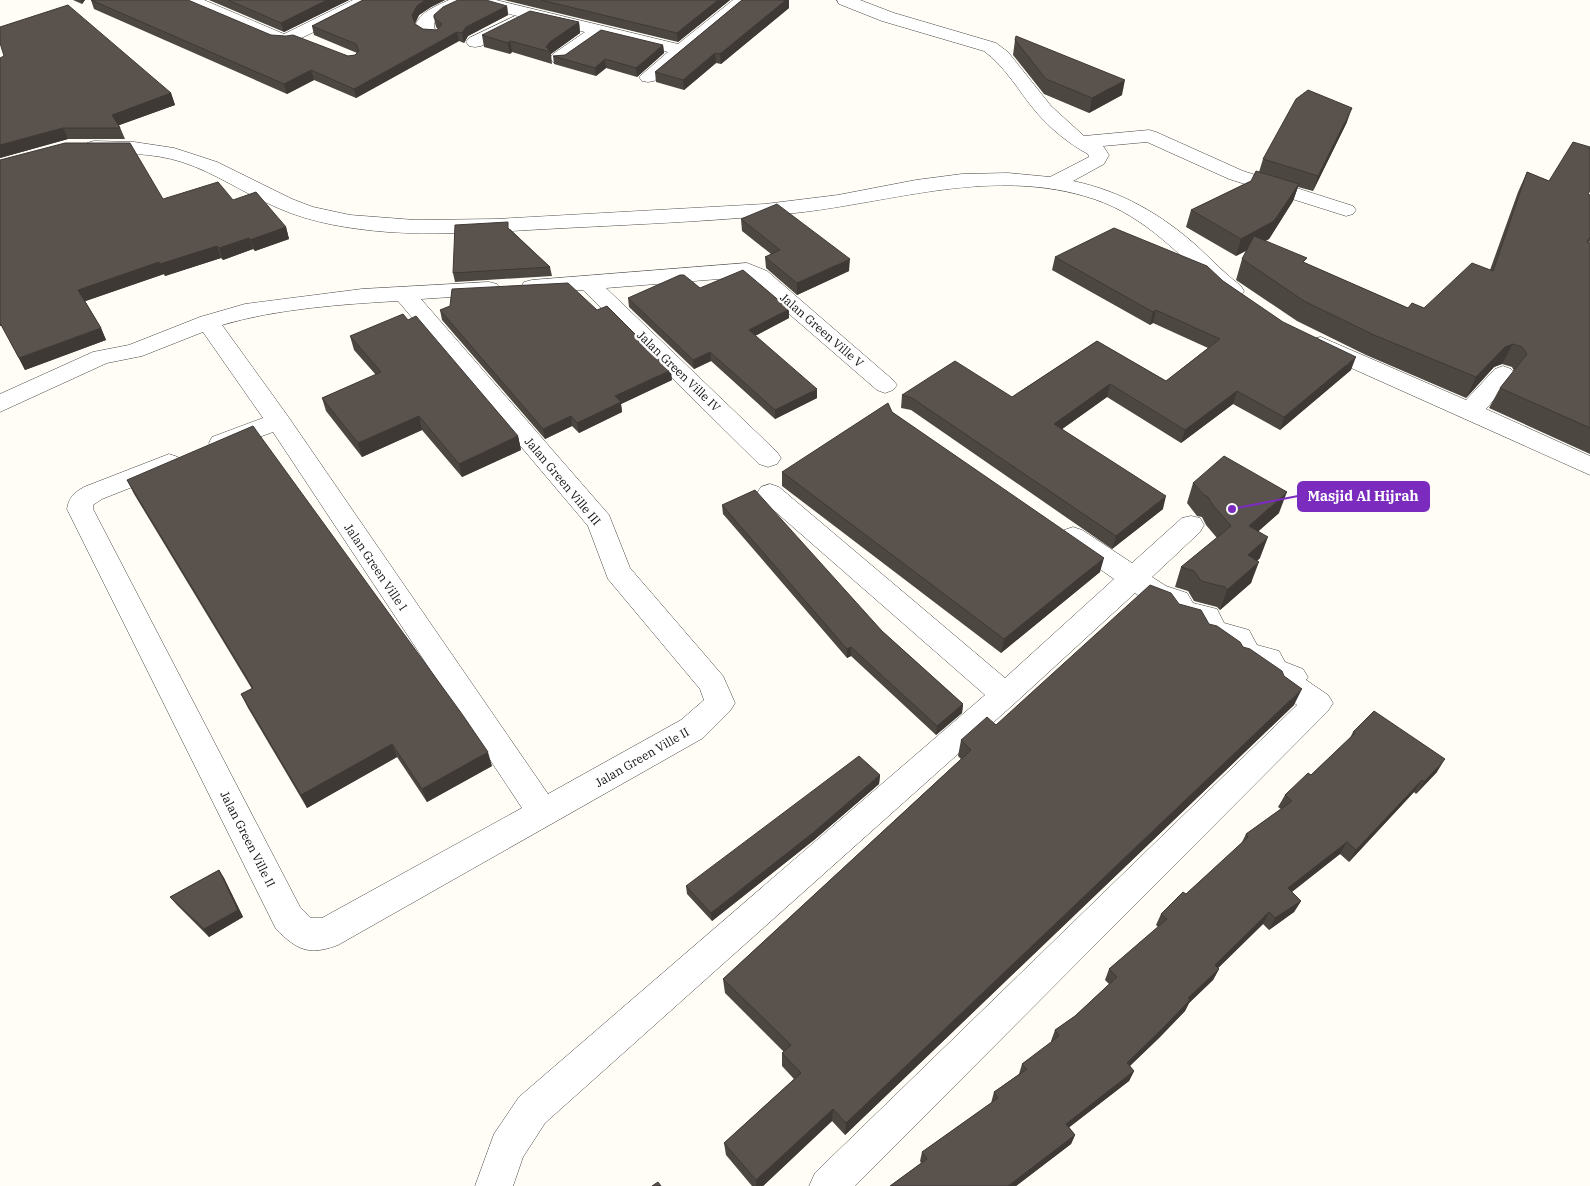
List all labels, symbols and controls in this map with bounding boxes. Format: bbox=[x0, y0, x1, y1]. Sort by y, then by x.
street label: Jalan Green Ville V bbox=[777, 290, 867, 370]
street label: Jalan Green Ville IV bbox=[634, 327, 724, 415]
street label: Jalan Green Ville III bbox=[522, 434, 604, 528]
callout: Masjid Al Hijrah bbox=[1298, 482, 1429, 511]
text: Masjid Al Hijrah bbox=[1307, 487, 1419, 505]
street label: Jalan Green Ville I bbox=[341, 521, 411, 613]
street label: Jalan Green Ville II bbox=[592, 724, 692, 790]
street label: Jalan Green Ville II bbox=[217, 788, 279, 890]

